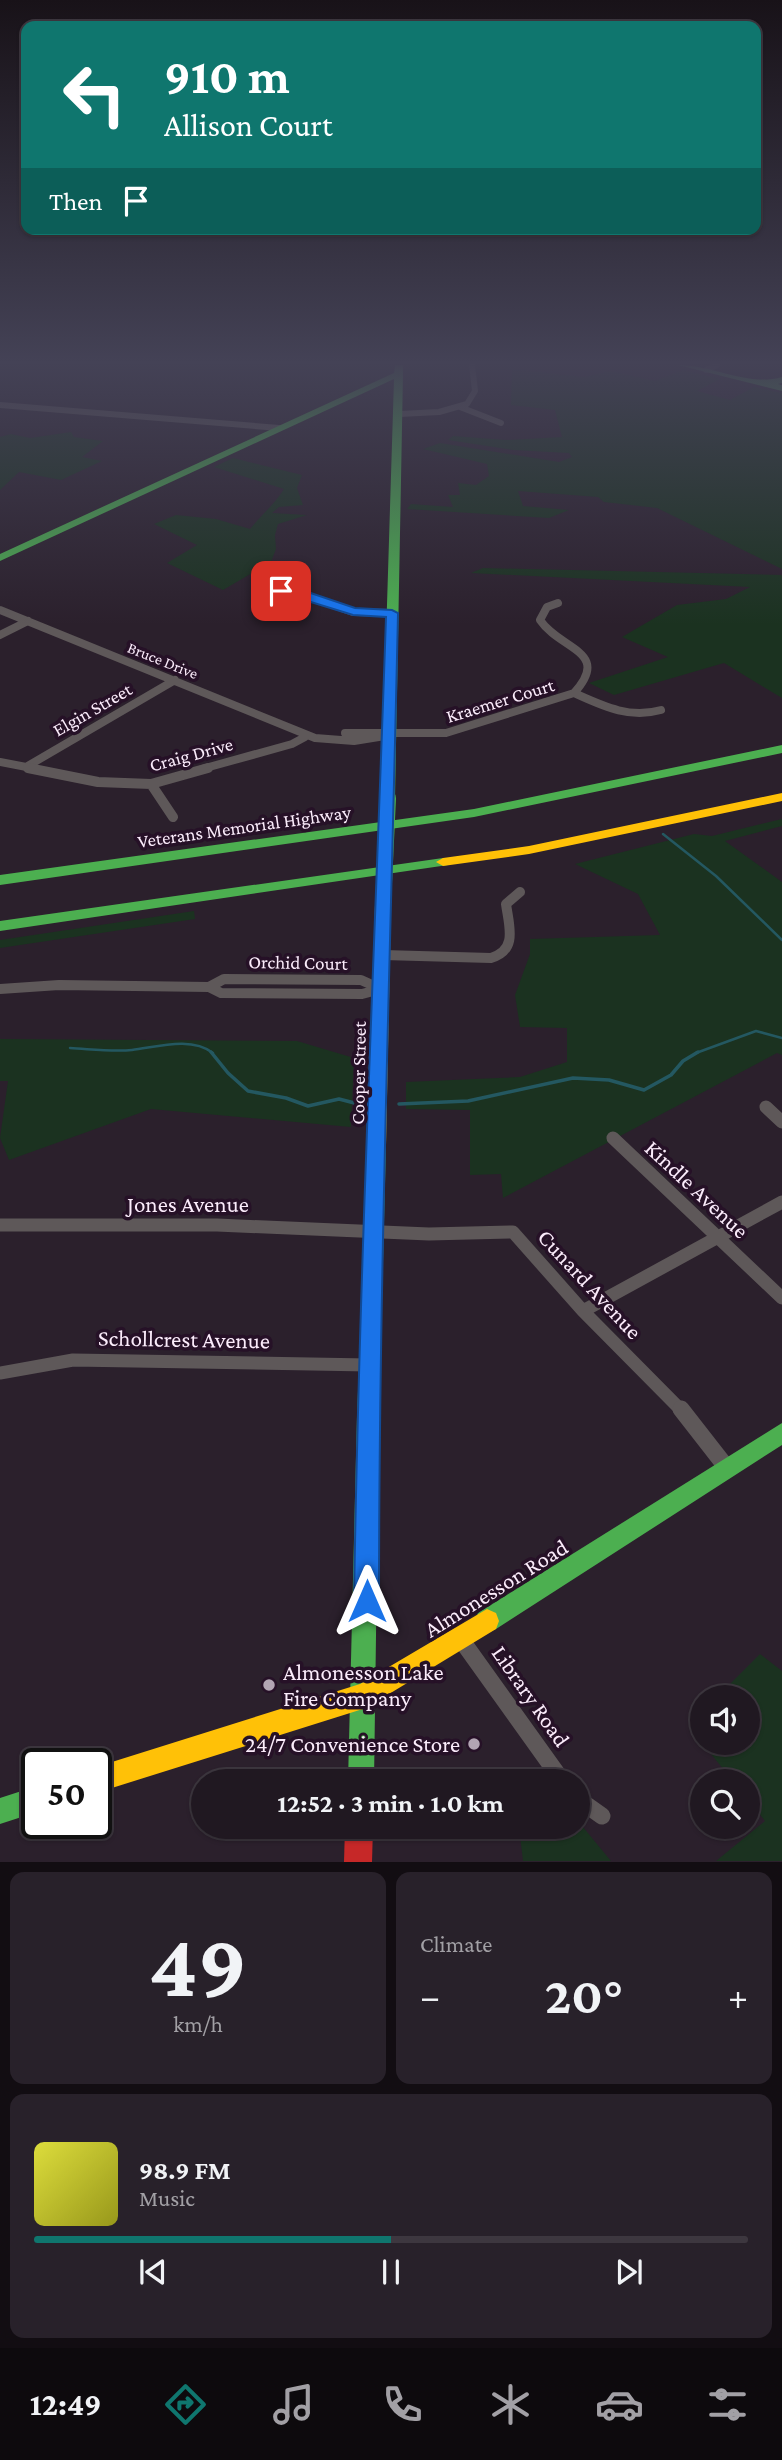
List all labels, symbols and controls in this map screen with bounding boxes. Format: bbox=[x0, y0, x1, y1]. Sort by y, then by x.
icon: left bbox=[49, 49, 140, 140]
text: 910 m bbox=[164, 49, 290, 104]
text: Allison Court bbox=[164, 107, 333, 143]
icon: arrive bbox=[117, 182, 155, 220]
text: Then bbox=[49, 187, 103, 216]
pin bbox=[251, 561, 311, 621]
icon: arrive bbox=[262, 572, 300, 610]
street label: Bruce Drive bbox=[125, 639, 200, 682]
street label: Kraemer Court bbox=[444, 674, 557, 727]
street label: Elgin Street bbox=[49, 678, 136, 740]
street label: Craig Drive bbox=[147, 733, 235, 776]
street label: Veterans Memorial Highway bbox=[136, 801, 352, 852]
street label: Orchid Court bbox=[248, 951, 349, 974]
street label: Cooper Street bbox=[347, 1021, 370, 1125]
street label: Kindle Avenue bbox=[640, 1135, 754, 1243]
street label: Jones Avenue bbox=[125, 1191, 249, 1217]
street label: Cunard Avenue bbox=[533, 1224, 647, 1344]
street label: Schollcrest Avenue bbox=[98, 1325, 270, 1353]
street label: Almonesson Road bbox=[419, 1533, 573, 1643]
position arrow bbox=[330, 1564, 404, 1638]
street label: Library Road bbox=[487, 1640, 575, 1752]
place label: Almonesson Lake Fire Company bbox=[283, 1659, 444, 1711]
marker: Almonesson Lake Fire Company bbox=[261, 1677, 277, 1693]
map controls bbox=[690, 1685, 760, 1839]
button: sound bbox=[690, 1685, 760, 1755]
place label: 24/7 Convenience Store bbox=[245, 1731, 460, 1757]
marker: 24/7 Convenience Store bbox=[466, 1736, 482, 1752]
speed limit sign: 50 bbox=[21, 1748, 112, 1839]
button: search bbox=[690, 1769, 760, 1839]
text: 12:52 · 3 min · 1.0 km bbox=[277, 1789, 504, 1818]
text: 49 bbox=[149, 1914, 247, 2016]
text: Climate bbox=[420, 1931, 492, 1957]
text: 20° bbox=[545, 1966, 623, 2024]
text: − bbox=[420, 1975, 440, 2017]
text: + bbox=[728, 1975, 748, 2017]
text: km/h bbox=[173, 2011, 223, 2037]
text: 98.9 FM bbox=[139, 2156, 231, 2185]
text: Music bbox=[139, 2185, 195, 2211]
icon: previous bbox=[134, 2253, 172, 2291]
icon: pause bbox=[372, 2253, 410, 2291]
icon: next bbox=[610, 2253, 648, 2291]
icon: directions bbox=[161, 2380, 210, 2429]
icon: music bbox=[269, 2380, 318, 2429]
icon: phone bbox=[378, 2380, 427, 2429]
icon: climate bbox=[486, 2380, 535, 2429]
icon: car bbox=[595, 2380, 644, 2429]
icon: filters bbox=[703, 2380, 752, 2429]
text: 12:49 bbox=[30, 2386, 101, 2422]

